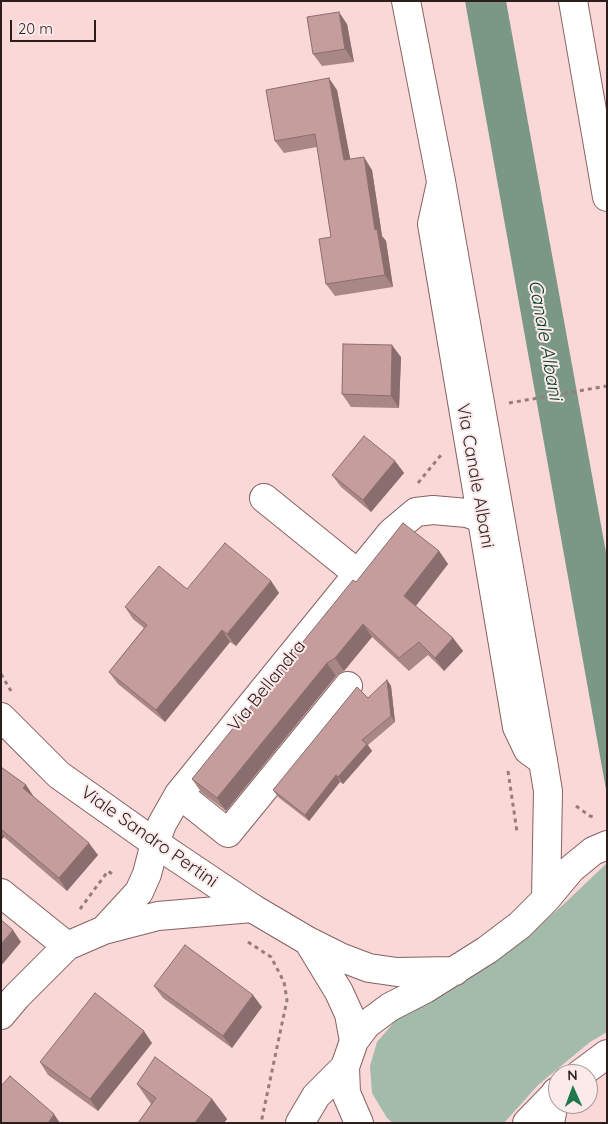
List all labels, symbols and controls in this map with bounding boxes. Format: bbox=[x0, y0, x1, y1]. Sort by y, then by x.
scale bar bbox=[12, 10, 99, 42]
text: 20 m bbox=[18, 19, 53, 38]
water label: Canale Albani bbox=[523, 278, 567, 402]
street label: Via Canale Albani bbox=[452, 402, 498, 550]
street label: Via Bellandra bbox=[223, 636, 311, 736]
street label: Viale Sandro Pertini bbox=[76, 782, 222, 892]
north arrow bbox=[548, 1064, 598, 1114]
text: N bbox=[567, 1066, 578, 1084]

